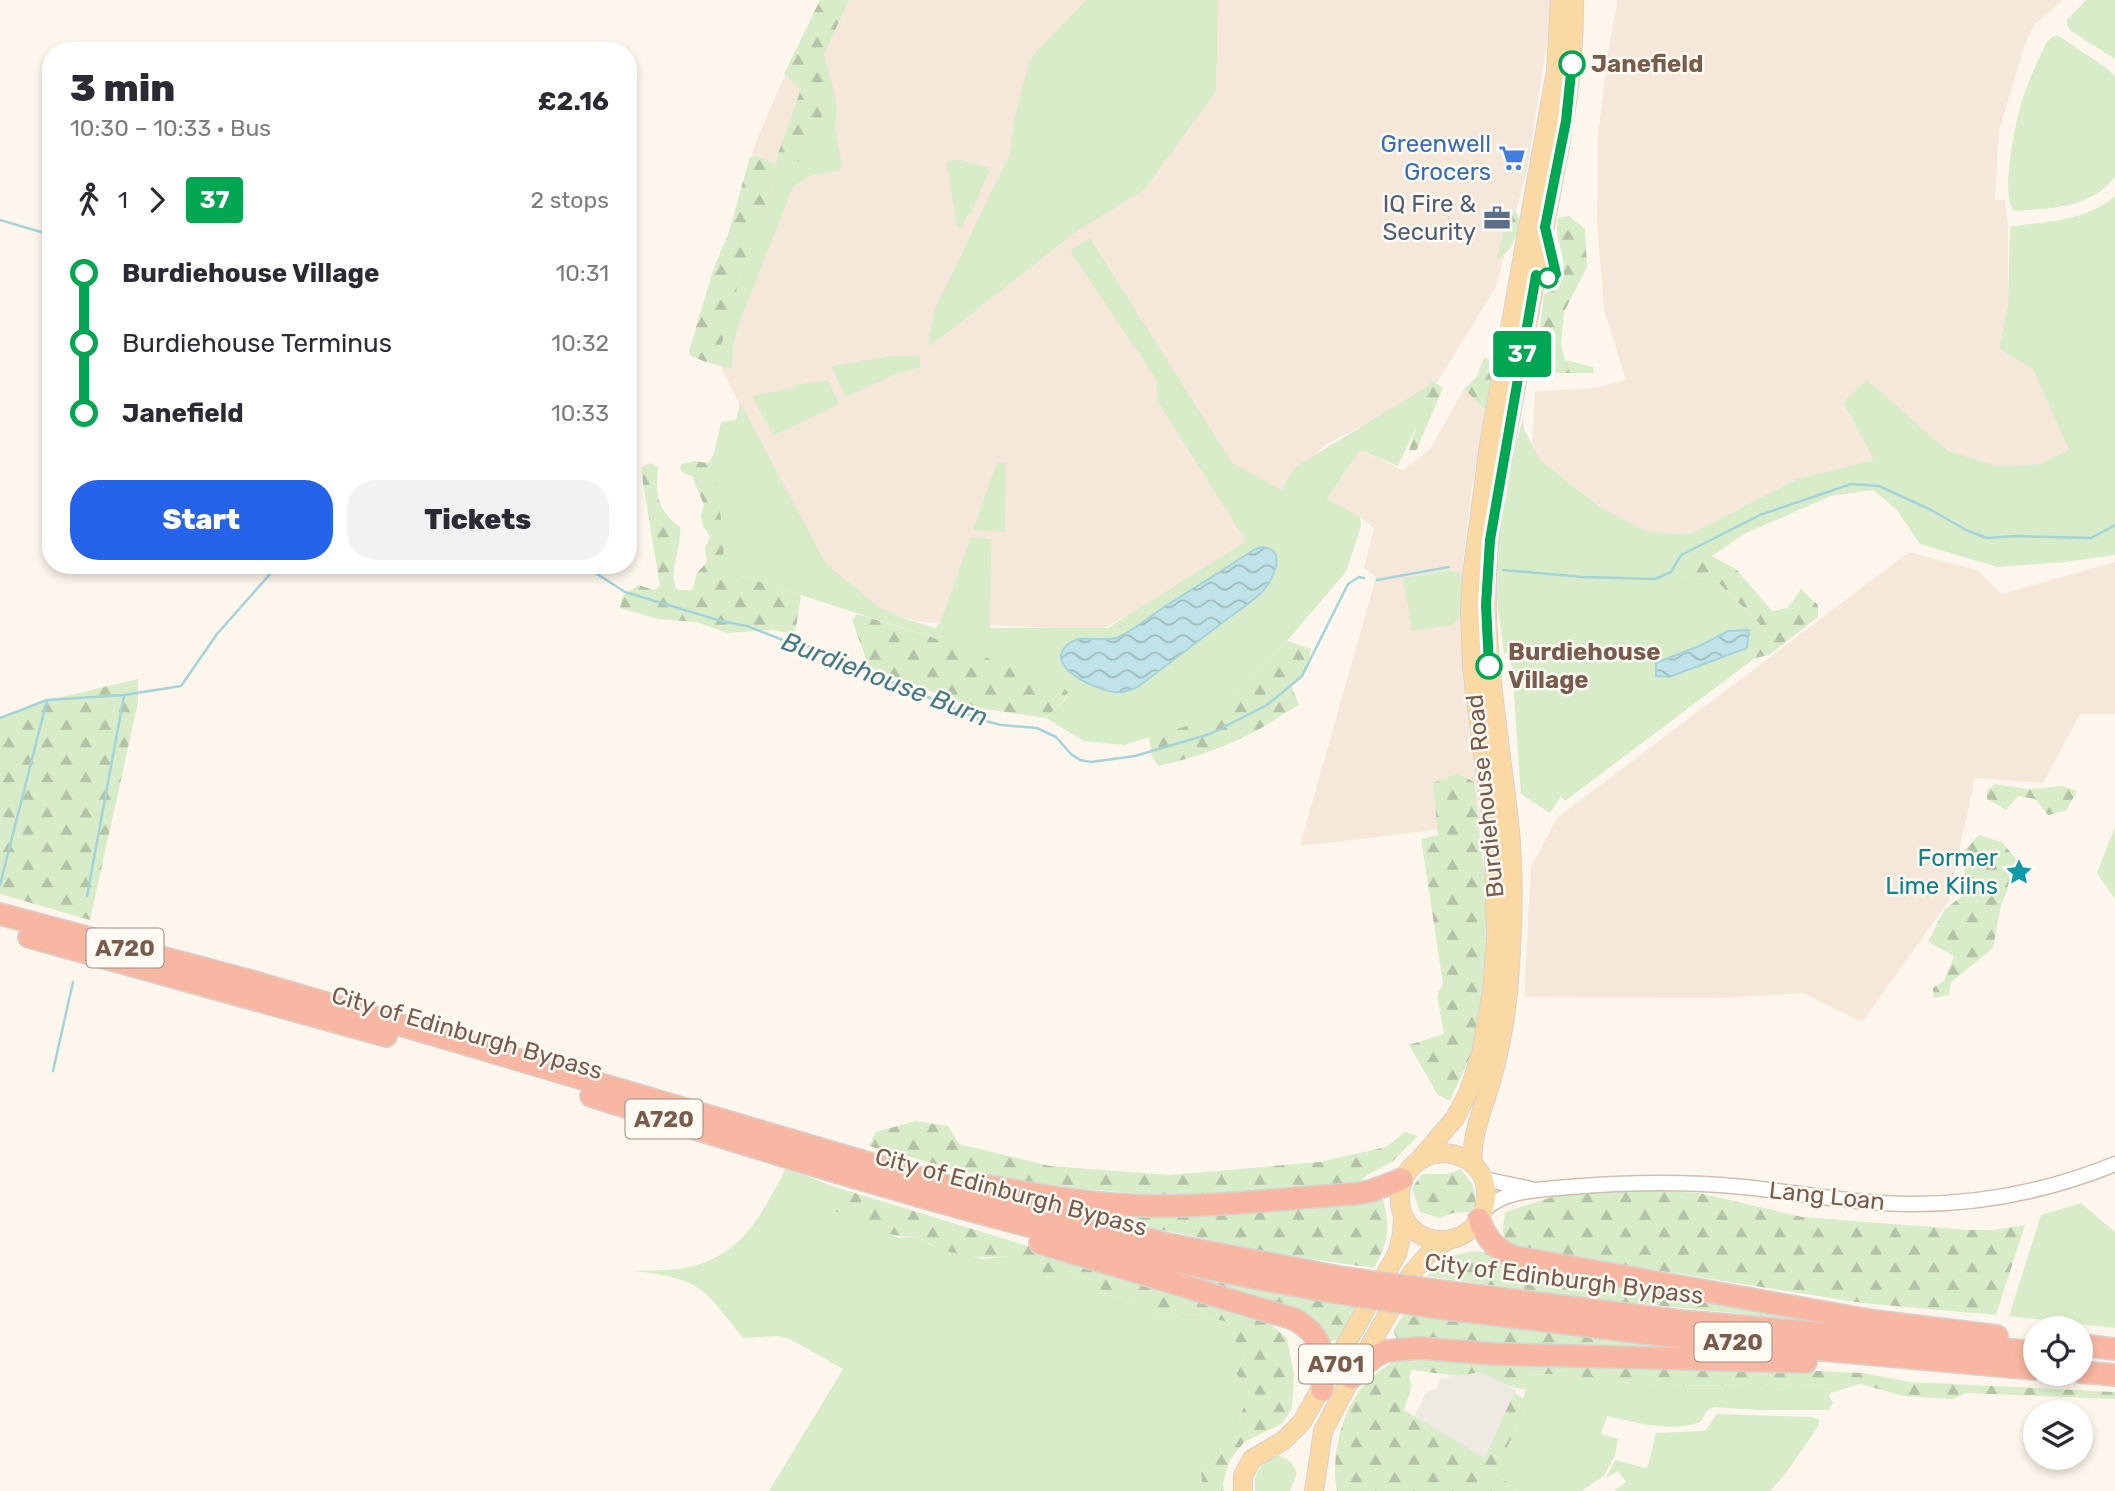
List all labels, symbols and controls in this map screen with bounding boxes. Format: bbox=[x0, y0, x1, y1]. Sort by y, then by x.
place label: Janefield bbox=[1591, 50, 1703, 78]
marker: Janefield bbox=[1559, 51, 1585, 77]
text: 3 min bbox=[70, 65, 175, 111]
text: £2.16 bbox=[538, 86, 609, 117]
text: 10:30 – 10:33 · Bus bbox=[70, 114, 271, 142]
place label: Greenwell Grocers bbox=[1380, 130, 1491, 186]
supermarket icon: Greenwell Grocers bbox=[1497, 143, 1527, 173]
icon: walk bbox=[70, 181, 108, 219]
icon: forward bbox=[138, 181, 176, 219]
text: 1 bbox=[118, 186, 128, 214]
text: 37 bbox=[200, 186, 229, 214]
text: 2 stops bbox=[531, 186, 609, 214]
place label: IQ Fire & Security bbox=[1382, 190, 1476, 246]
office icon: IQ Fire & Security bbox=[1482, 203, 1512, 233]
text: Burdiehouse Village bbox=[122, 258, 379, 289]
text: 10:31 bbox=[555, 259, 609, 287]
unlabelled marker bbox=[1538, 268, 1558, 288]
text: Burdiehouse Terminus bbox=[122, 328, 392, 359]
text: 10:32 bbox=[551, 329, 609, 357]
line badge: 37 bbox=[1490, 331, 1554, 377]
text: 37 bbox=[1507, 340, 1537, 368]
text: Janefield bbox=[122, 398, 244, 429]
text: 10:33 bbox=[551, 399, 609, 427]
button: Start bbox=[70, 480, 333, 560]
button: Tickets bbox=[347, 480, 609, 560]
water label: Burdiehouse Burn bbox=[777, 626, 992, 733]
place label: Burdiehouse Village bbox=[1508, 638, 1661, 694]
marker: Burdiehouse Village bbox=[1476, 653, 1502, 679]
street label: Burdiehouse Road bbox=[1460, 693, 1510, 899]
place label: Former Lime Kilns bbox=[1885, 844, 1998, 900]
place icon: Former Lime Kilns bbox=[2004, 857, 2034, 887]
road number: A720 bbox=[86, 928, 164, 967]
street label: City of Edinburgh Bypass bbox=[328, 981, 606, 1085]
road number: A720 bbox=[626, 1100, 702, 1138]
street label: City of Edinburgh Bypass bbox=[872, 1142, 1150, 1242]
street label: Lang Loan bbox=[1768, 1176, 1886, 1216]
street label: City of Edinburgh Bypass bbox=[1423, 1248, 1705, 1310]
map controls bbox=[2023, 1316, 2093, 1470]
button: locate bbox=[2023, 1316, 2093, 1386]
road number: A720 bbox=[1694, 1322, 1772, 1362]
road number: A701 bbox=[1299, 1344, 1373, 1384]
button: layers bbox=[2023, 1400, 2093, 1470]

